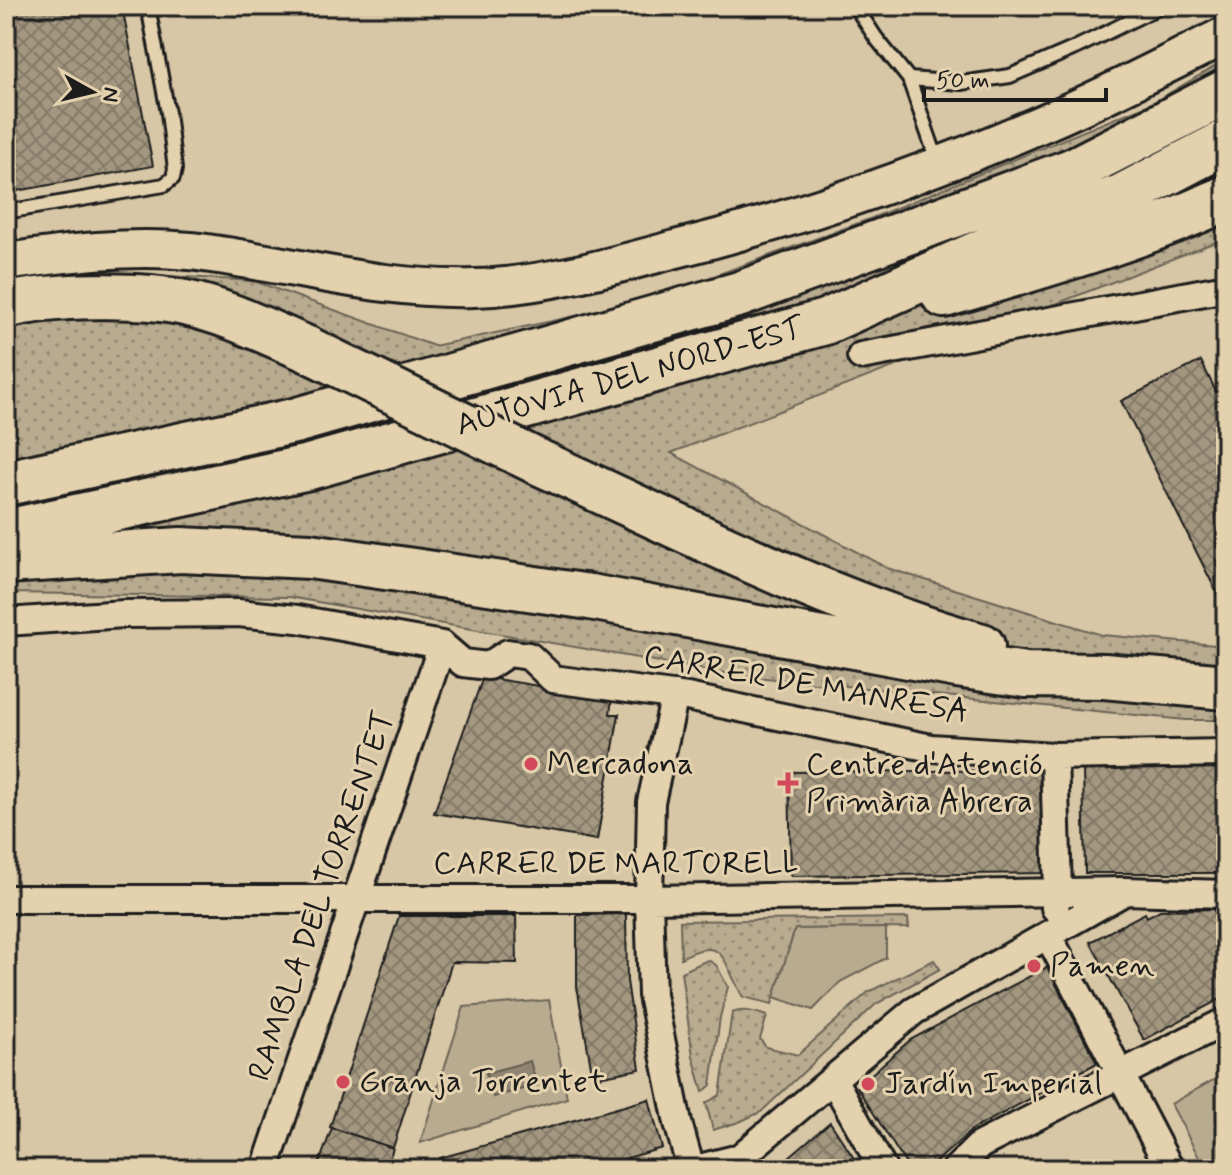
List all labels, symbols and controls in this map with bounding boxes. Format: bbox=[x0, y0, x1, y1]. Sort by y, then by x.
north arrow bbox=[52, 52, 132, 132]
scale bar bbox=[924, 52, 1106, 102]
text: 50 m bbox=[936, 66, 990, 97]
text: N bbox=[95, 85, 125, 104]
street label: AUTOVIA DEL NORD-EST bbox=[451, 307, 810, 447]
street label: CARRER DE MANRESA bbox=[640, 636, 972, 734]
street label: RAMBLA DEL TORRENTET bbox=[239, 705, 405, 1087]
place label: Mercadona bbox=[547, 743, 694, 785]
place label: Centre d'Atenció Primària Abrera bbox=[806, 744, 1043, 823]
marker: Mercadona bbox=[522, 755, 540, 773]
marker: Centre d'Atenció Primària Abrera bbox=[777, 772, 799, 794]
street label: CARRER DE MARTORELL bbox=[433, 843, 799, 885]
place label: Pamen bbox=[1050, 945, 1155, 987]
marker: Pamen bbox=[1025, 957, 1043, 975]
place label: Granja Torrentet bbox=[359, 1061, 607, 1103]
place label: Jardín Imperial bbox=[884, 1063, 1102, 1105]
marker: Granja Torrentet bbox=[334, 1073, 352, 1091]
marker: Jardín Imperial bbox=[859, 1075, 877, 1093]

